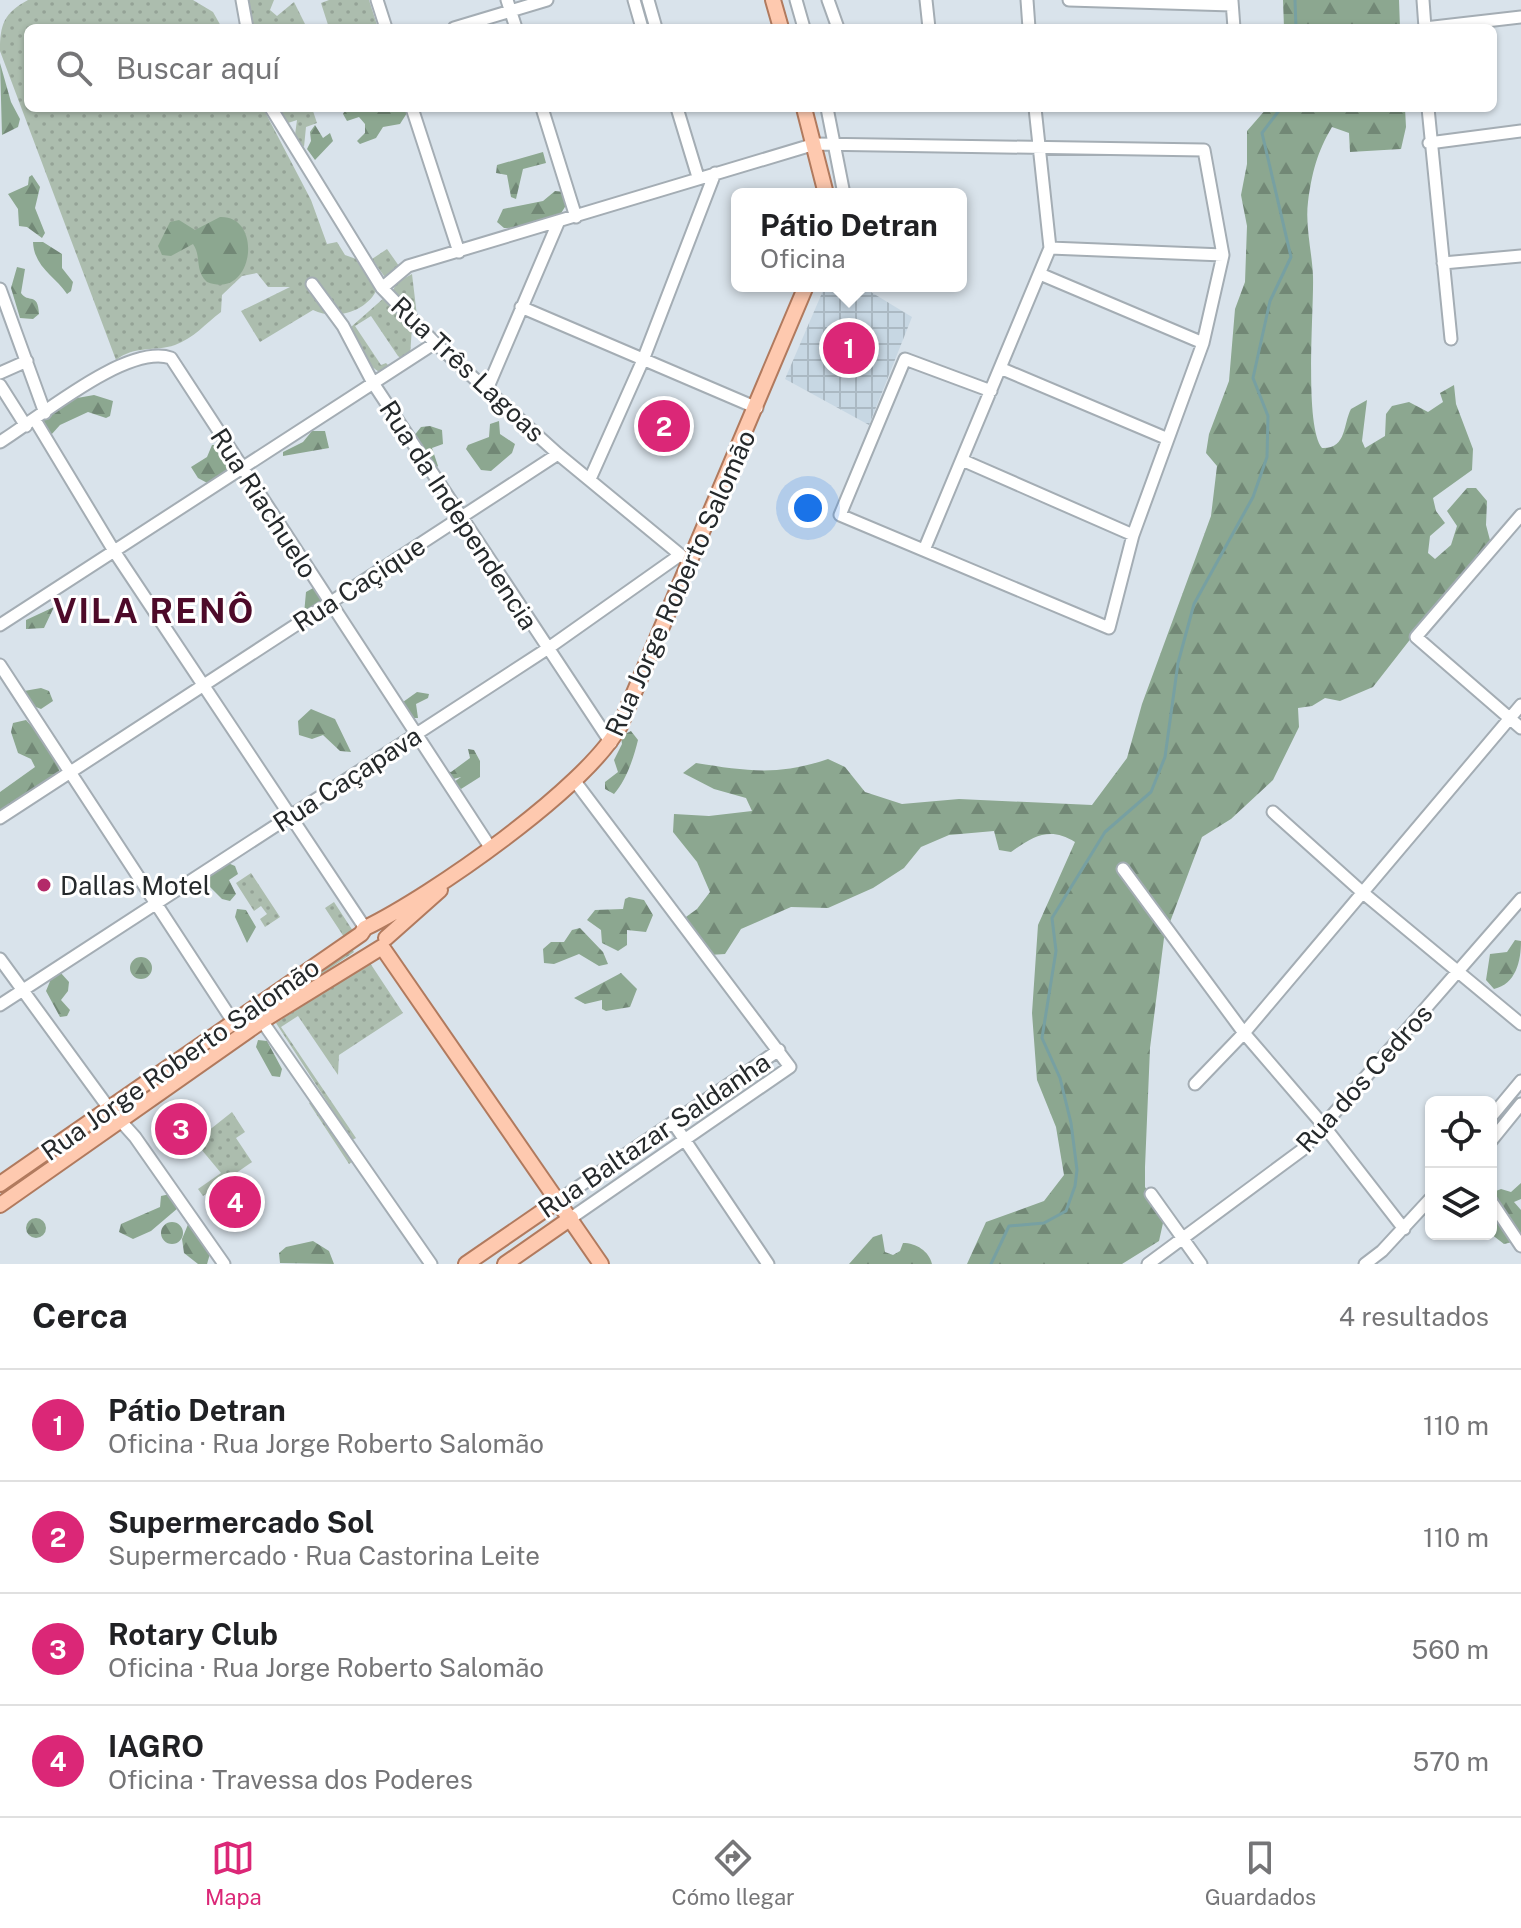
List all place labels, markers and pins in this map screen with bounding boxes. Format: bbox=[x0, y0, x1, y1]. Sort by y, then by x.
pin: 1 bbox=[823, 318, 875, 378]
pin: 2 bbox=[638, 396, 690, 456]
place label: Dallas Motel bbox=[60, 870, 211, 901]
marker: Dallas Motel bbox=[35, 876, 53, 894]
pin: 3 bbox=[155, 1099, 207, 1159]
pin: 4 bbox=[209, 1172, 261, 1232]

